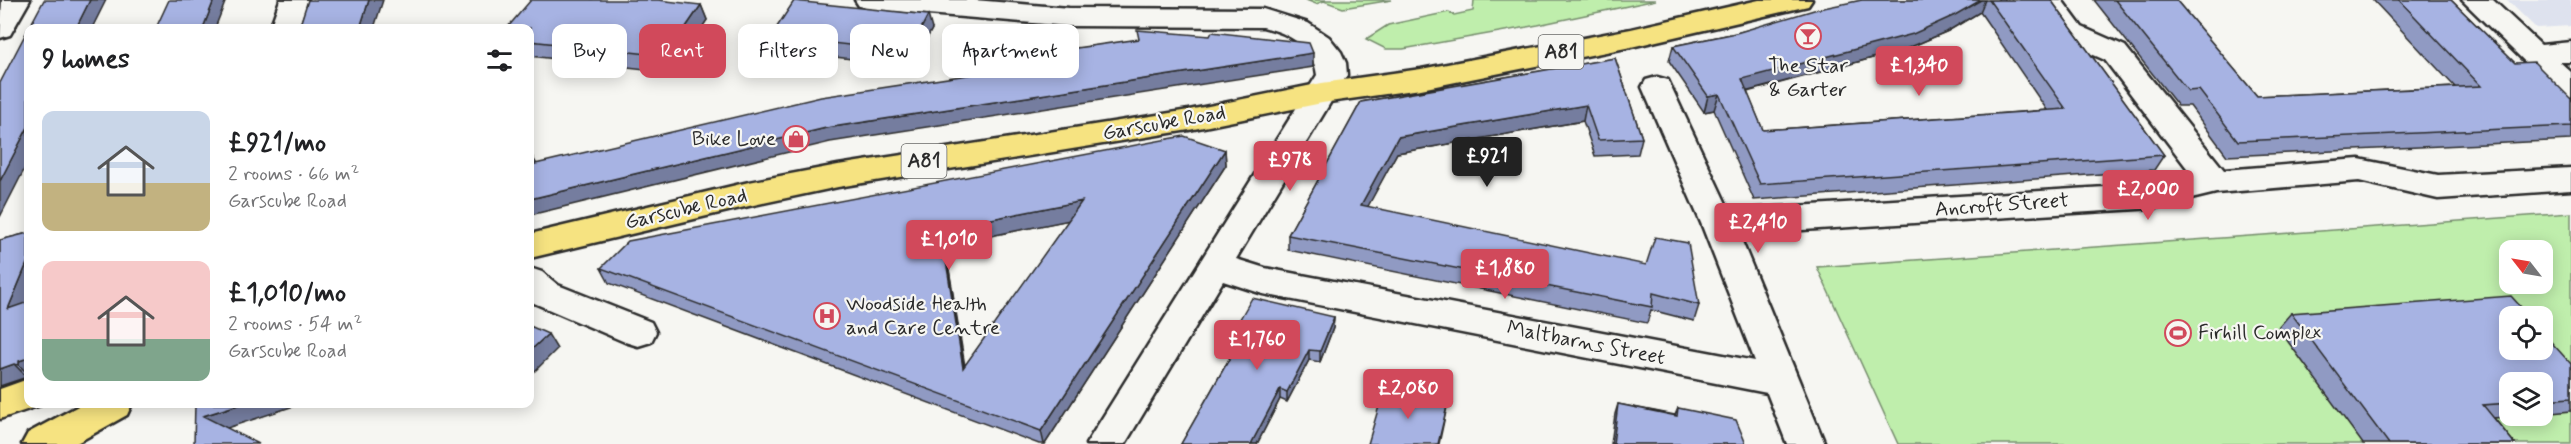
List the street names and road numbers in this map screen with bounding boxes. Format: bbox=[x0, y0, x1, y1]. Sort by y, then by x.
road number: A81 bbox=[1538, 35, 1584, 69]
street label: Garscube Road bbox=[1100, 98, 1228, 148]
road number: A81 bbox=[902, 144, 946, 178]
street label: Garscube Road bbox=[622, 181, 750, 237]
street label: Ancroft Street bbox=[1934, 186, 2070, 224]
street label: Maltbarns Street bbox=[1504, 314, 1668, 372]

